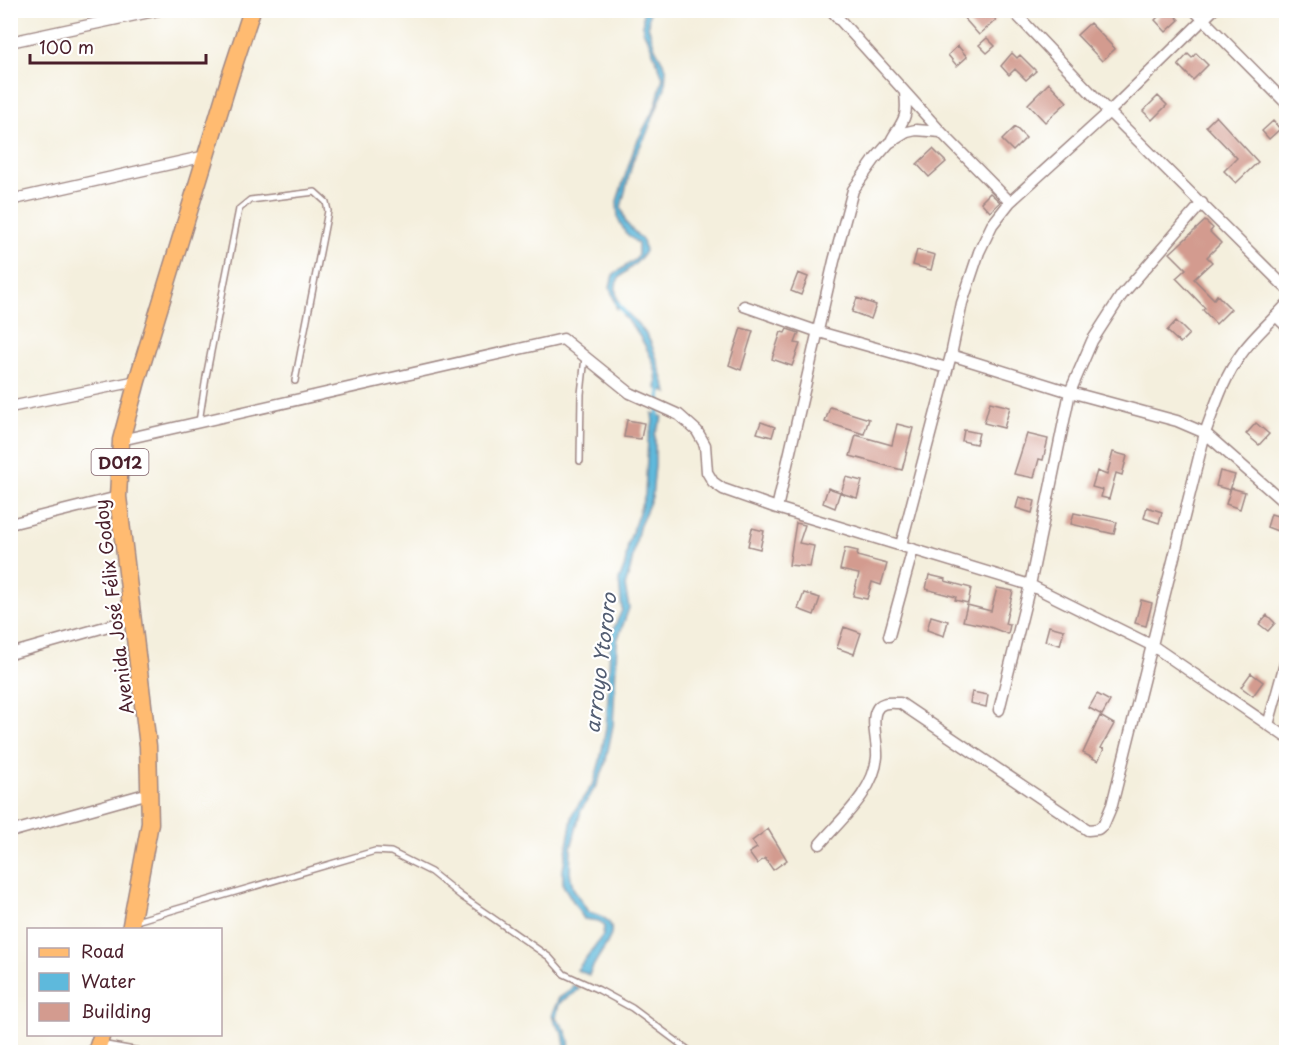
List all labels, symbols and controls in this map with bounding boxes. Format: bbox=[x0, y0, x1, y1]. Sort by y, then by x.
scale bar bbox=[30, 27, 206, 65]
text: 100 m bbox=[39, 33, 94, 60]
road number: D012 bbox=[92, 449, 148, 475]
street label: Avenida José Félix Godoy bbox=[86, 498, 140, 716]
water label: arroyo Ytororo bbox=[577, 590, 624, 735]
legend bbox=[27, 928, 222, 1036]
text: Road bbox=[81, 937, 125, 964]
text: Water bbox=[81, 967, 136, 994]
text: Building bbox=[81, 997, 151, 1024]

